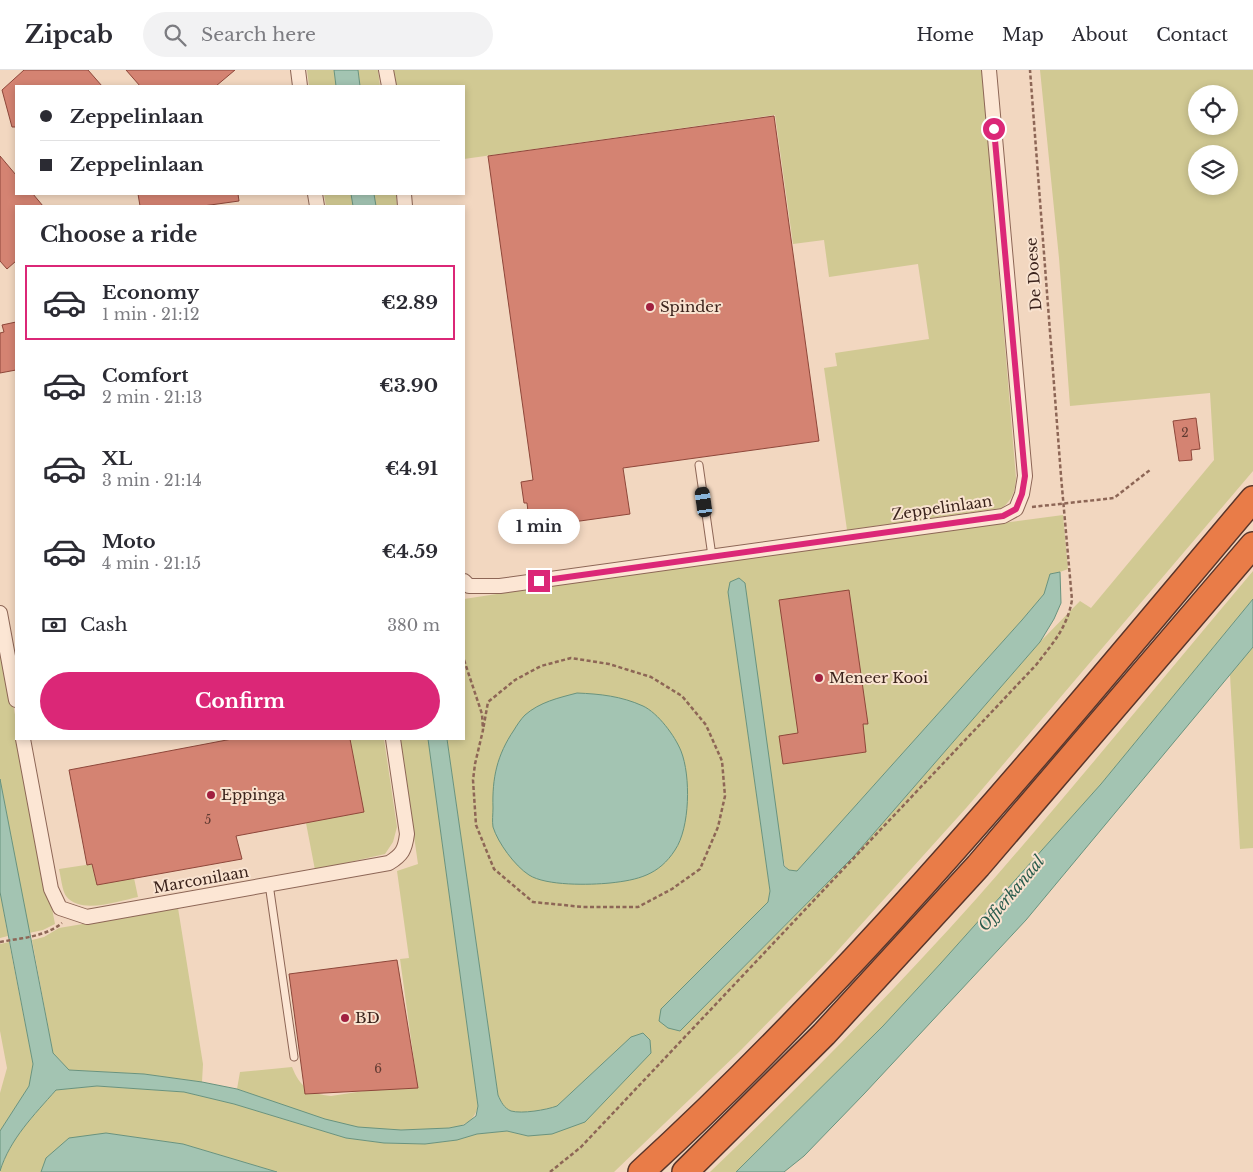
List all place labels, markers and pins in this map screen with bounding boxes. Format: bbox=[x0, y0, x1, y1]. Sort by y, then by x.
place label: Spinder bbox=[660, 297, 722, 316]
marker: Spinder bbox=[644, 301, 656, 313]
place label: Meneer Kooi bbox=[829, 668, 928, 687]
marker: Meneer Kooi bbox=[813, 672, 825, 684]
place label: Eppinga bbox=[221, 785, 286, 804]
marker: Eppinga bbox=[205, 789, 217, 801]
place label: BD bbox=[355, 1008, 380, 1027]
marker: BD bbox=[339, 1012, 351, 1024]

